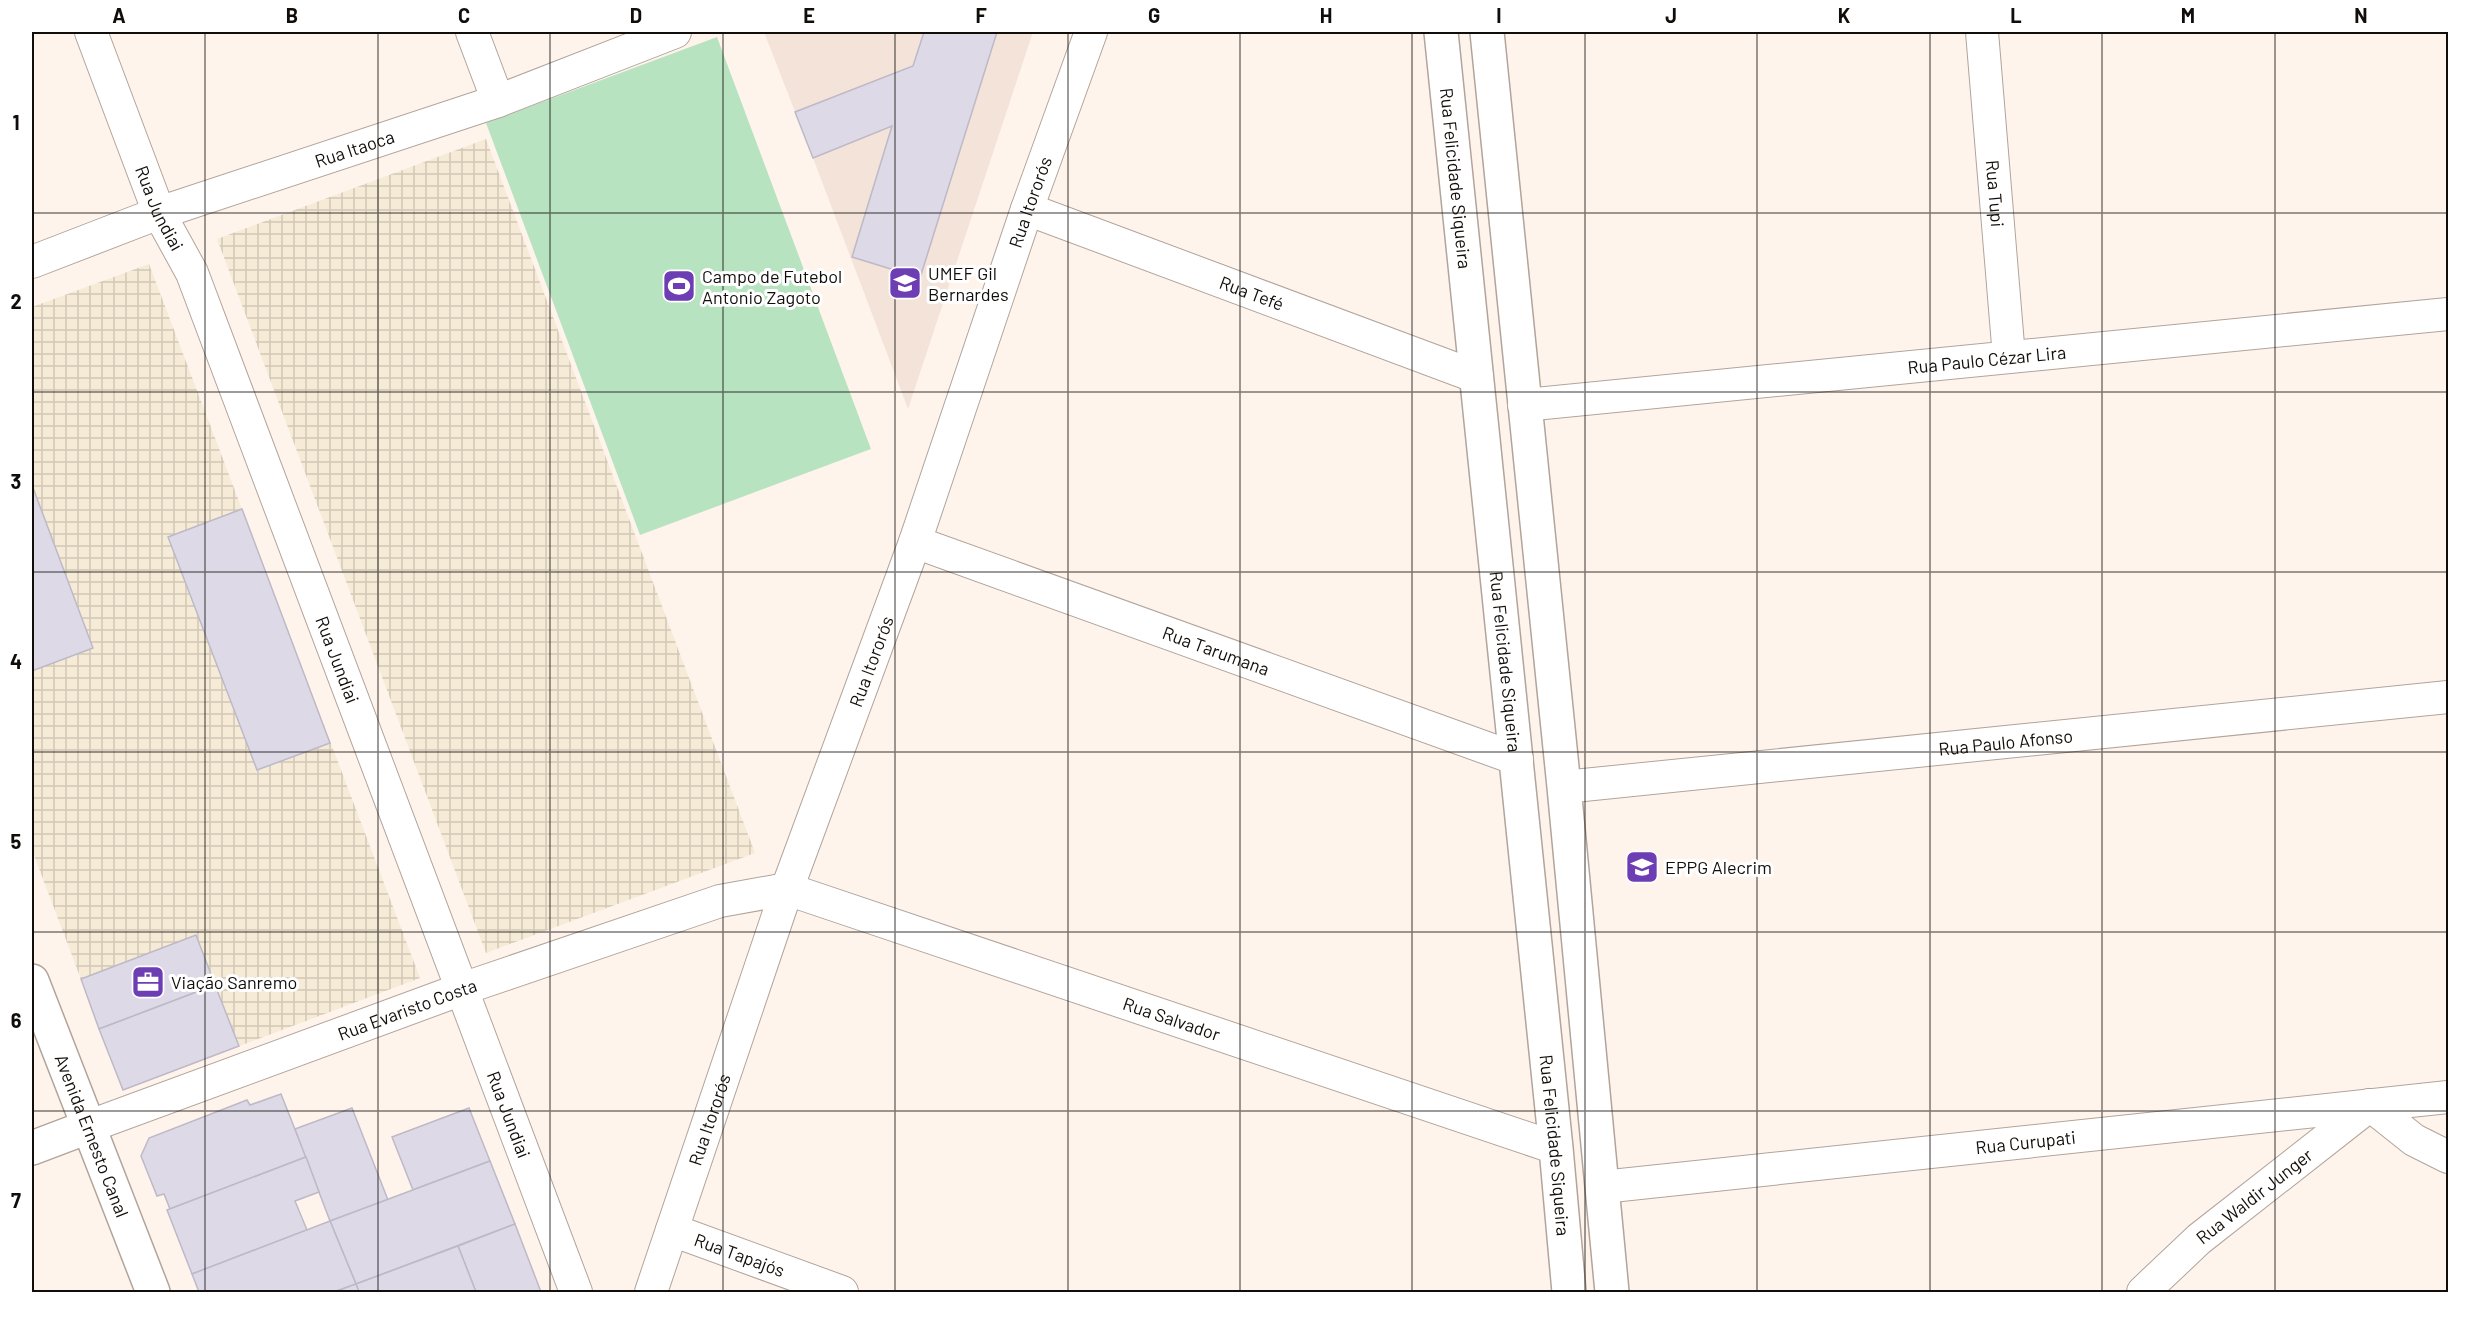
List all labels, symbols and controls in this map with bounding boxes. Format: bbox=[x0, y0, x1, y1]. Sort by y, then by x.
text: A bbox=[112, 3, 126, 27]
text: B bbox=[286, 3, 298, 27]
text: C bbox=[458, 3, 470, 27]
text: D bbox=[630, 3, 642, 27]
text: E bbox=[803, 3, 815, 27]
text: F bbox=[975, 3, 987, 27]
text: G bbox=[1148, 3, 1160, 27]
text: H bbox=[1320, 3, 1332, 27]
text: I bbox=[1496, 3, 1502, 27]
text: J bbox=[1665, 3, 1677, 27]
text: K bbox=[1838, 3, 1851, 27]
text: L bbox=[2010, 3, 2022, 27]
text: M bbox=[2181, 3, 2195, 27]
text: N bbox=[2354, 3, 2368, 27]
street label: Rua Felicidade Siqueira bbox=[1436, 87, 1476, 270]
text: 1 bbox=[12, 110, 20, 134]
street label: Rua Itaoca bbox=[312, 125, 397, 172]
street label: Rua Itororós bbox=[1004, 153, 1056, 251]
street label: Rua Tupi bbox=[1982, 159, 2009, 228]
street label: Rua Jundiai bbox=[131, 162, 189, 255]
place label: UMEF Gil Bernardes bbox=[928, 262, 1009, 305]
place label: Campo de Futebol Antonio Zagoto bbox=[702, 265, 842, 308]
school or university icon: UMEF Gil Bernardes bbox=[887, 265, 923, 301]
sports icon: Campo de Futebol Antonio Zagoto bbox=[661, 268, 697, 304]
street label: Rua Tefé bbox=[1217, 271, 1287, 315]
text: 2 bbox=[10, 289, 22, 313]
street label: Rua Paulo Cézar Lira bbox=[1907, 341, 2067, 378]
text: 3 bbox=[11, 469, 21, 493]
street label: Rua Felicidade Siqueira bbox=[1486, 570, 1526, 753]
street label: Rua Jundiai bbox=[311, 613, 364, 706]
street label: Rua Itororós bbox=[844, 613, 898, 710]
street label: Rua Tarumana bbox=[1160, 621, 1272, 680]
text: 4 bbox=[10, 649, 22, 673]
street label: Rua Paulo Afonso bbox=[1938, 724, 2074, 760]
text: 5 bbox=[11, 829, 22, 853]
school or university icon: EPPG Alecrim bbox=[1624, 849, 1660, 885]
place label: EPPG Alecrim bbox=[1665, 856, 1772, 878]
office icon: Viação Sanremo bbox=[130, 964, 166, 1000]
place label: Viação Sanremo bbox=[171, 971, 297, 993]
street label: Rua Evaristo Costa bbox=[335, 974, 480, 1045]
street label: Rua Salvador bbox=[1120, 992, 1224, 1045]
text: 6 bbox=[11, 1008, 22, 1032]
street label: Avenida Ernesto Canal bbox=[51, 1051, 134, 1220]
street label: Rua Felicidade Siqueira bbox=[1535, 1053, 1575, 1237]
street label: Rua Jundiai bbox=[483, 1068, 535, 1161]
street label: Rua Itororós bbox=[684, 1071, 735, 1168]
street label: Rua Curupati bbox=[1974, 1126, 2077, 1158]
street label: Rua Waldir Junger bbox=[2191, 1143, 2317, 1248]
text: 7 bbox=[11, 1188, 21, 1212]
street label: Rua Tapajós bbox=[691, 1228, 788, 1281]

